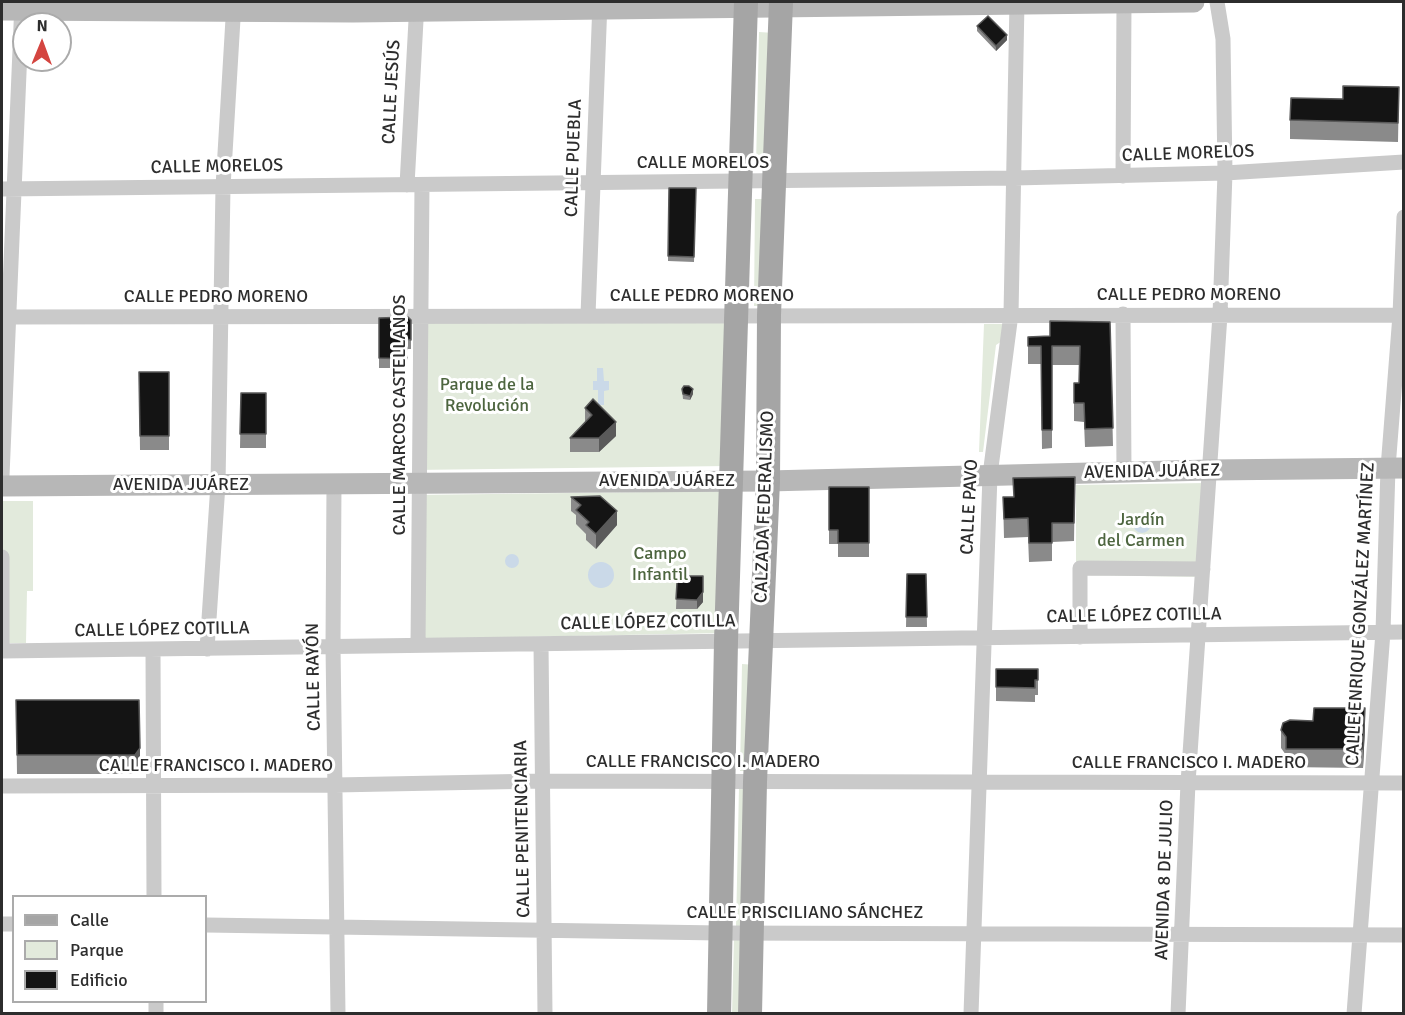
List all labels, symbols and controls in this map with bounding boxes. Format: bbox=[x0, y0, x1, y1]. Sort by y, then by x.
north arrow bbox=[12, 12, 72, 72]
text: N bbox=[37, 16, 48, 36]
street label: CALLE JESÚS bbox=[378, 39, 406, 145]
street label: CALLE PUEBLA bbox=[561, 99, 587, 217]
street label: CALLE MORELOS bbox=[1121, 141, 1255, 167]
street label: CALLE MORELOS bbox=[637, 152, 769, 174]
street label: CALLE MORELOS bbox=[151, 155, 283, 179]
street label: CALLE PEDRO MORENO bbox=[1097, 284, 1281, 306]
street label: CALLE PEDRO MORENO bbox=[610, 285, 794, 307]
street label: CALLE PEDRO MORENO bbox=[124, 286, 308, 308]
street label: CALLE MARCOS CASTELLANOS bbox=[389, 294, 411, 536]
park label: Parque de la Revolución bbox=[440, 374, 534, 416]
street label: CALZADA FEDERALISMO bbox=[751, 410, 779, 604]
street label: CALLE PAVO bbox=[957, 459, 983, 555]
street label: AVENIDA JUÁREZ bbox=[1084, 460, 1220, 484]
street label: CALLE ENRIQUE GONZÁLEZ MARTÍNEZ bbox=[1342, 462, 1380, 766]
street label: AVENIDA JUÁREZ bbox=[599, 470, 735, 492]
street label: AVENIDA JUÁREZ bbox=[113, 474, 249, 496]
park label: Jardín del Carmen bbox=[1097, 509, 1185, 552]
park label: Campo Infantil bbox=[632, 543, 688, 586]
street label: CALLE LÓPEZ COTILLA bbox=[1046, 604, 1222, 628]
street label: CALLE LÓPEZ COTILLA bbox=[560, 611, 736, 635]
street label: CALLE LÓPEZ COTILLA bbox=[74, 618, 250, 642]
street label: CALLE RAYÓN bbox=[302, 623, 326, 731]
street label: CALLE PENITENCIARIA bbox=[511, 740, 535, 918]
street label: CALLE FRANCISCO I. MADERO bbox=[586, 751, 820, 773]
street label: CALLE FRANCISCO I. MADERO bbox=[1072, 752, 1306, 774]
street label: CALLE FRANCISCO I. MADERO bbox=[99, 755, 333, 777]
street label: AVENIDA 8 DE JULIO bbox=[1151, 799, 1179, 961]
legend bbox=[12, 895, 207, 1003]
street label: CALLE PRISCILIANO SÁNCHEZ bbox=[687, 902, 923, 924]
text: Calle bbox=[70, 909, 109, 931]
text: Parque bbox=[70, 939, 124, 961]
text: Edificio bbox=[70, 969, 128, 991]

